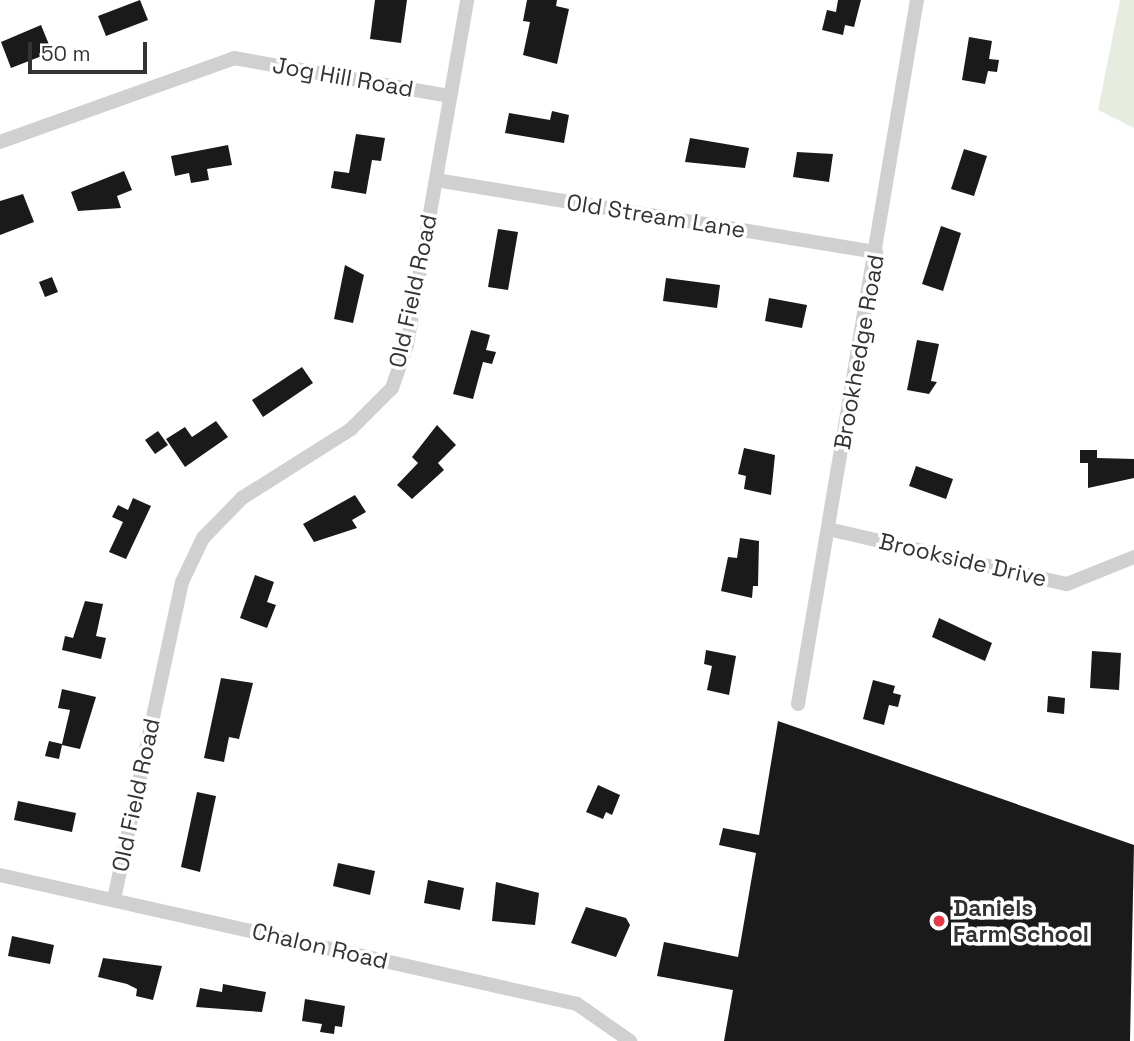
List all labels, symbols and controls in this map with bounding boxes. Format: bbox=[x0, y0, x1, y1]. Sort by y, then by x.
scale bar bbox=[32, 28, 150, 72]
text: 50 m bbox=[41, 40, 91, 67]
street label: Jog Hill Road bbox=[271, 51, 415, 103]
street label: Old Stream Lane bbox=[565, 188, 747, 244]
street label: Old Field Road bbox=[383, 212, 443, 370]
street label: Brookhedge Road bbox=[828, 252, 890, 452]
street label: Brookside Drive bbox=[877, 527, 1049, 593]
street label: Old Field Road bbox=[106, 716, 166, 874]
place label: Daniels Farm School bbox=[953, 894, 1089, 948]
marker: Daniels Farm School bbox=[931, 913, 947, 929]
street label: Chalon Road bbox=[249, 917, 391, 975]

